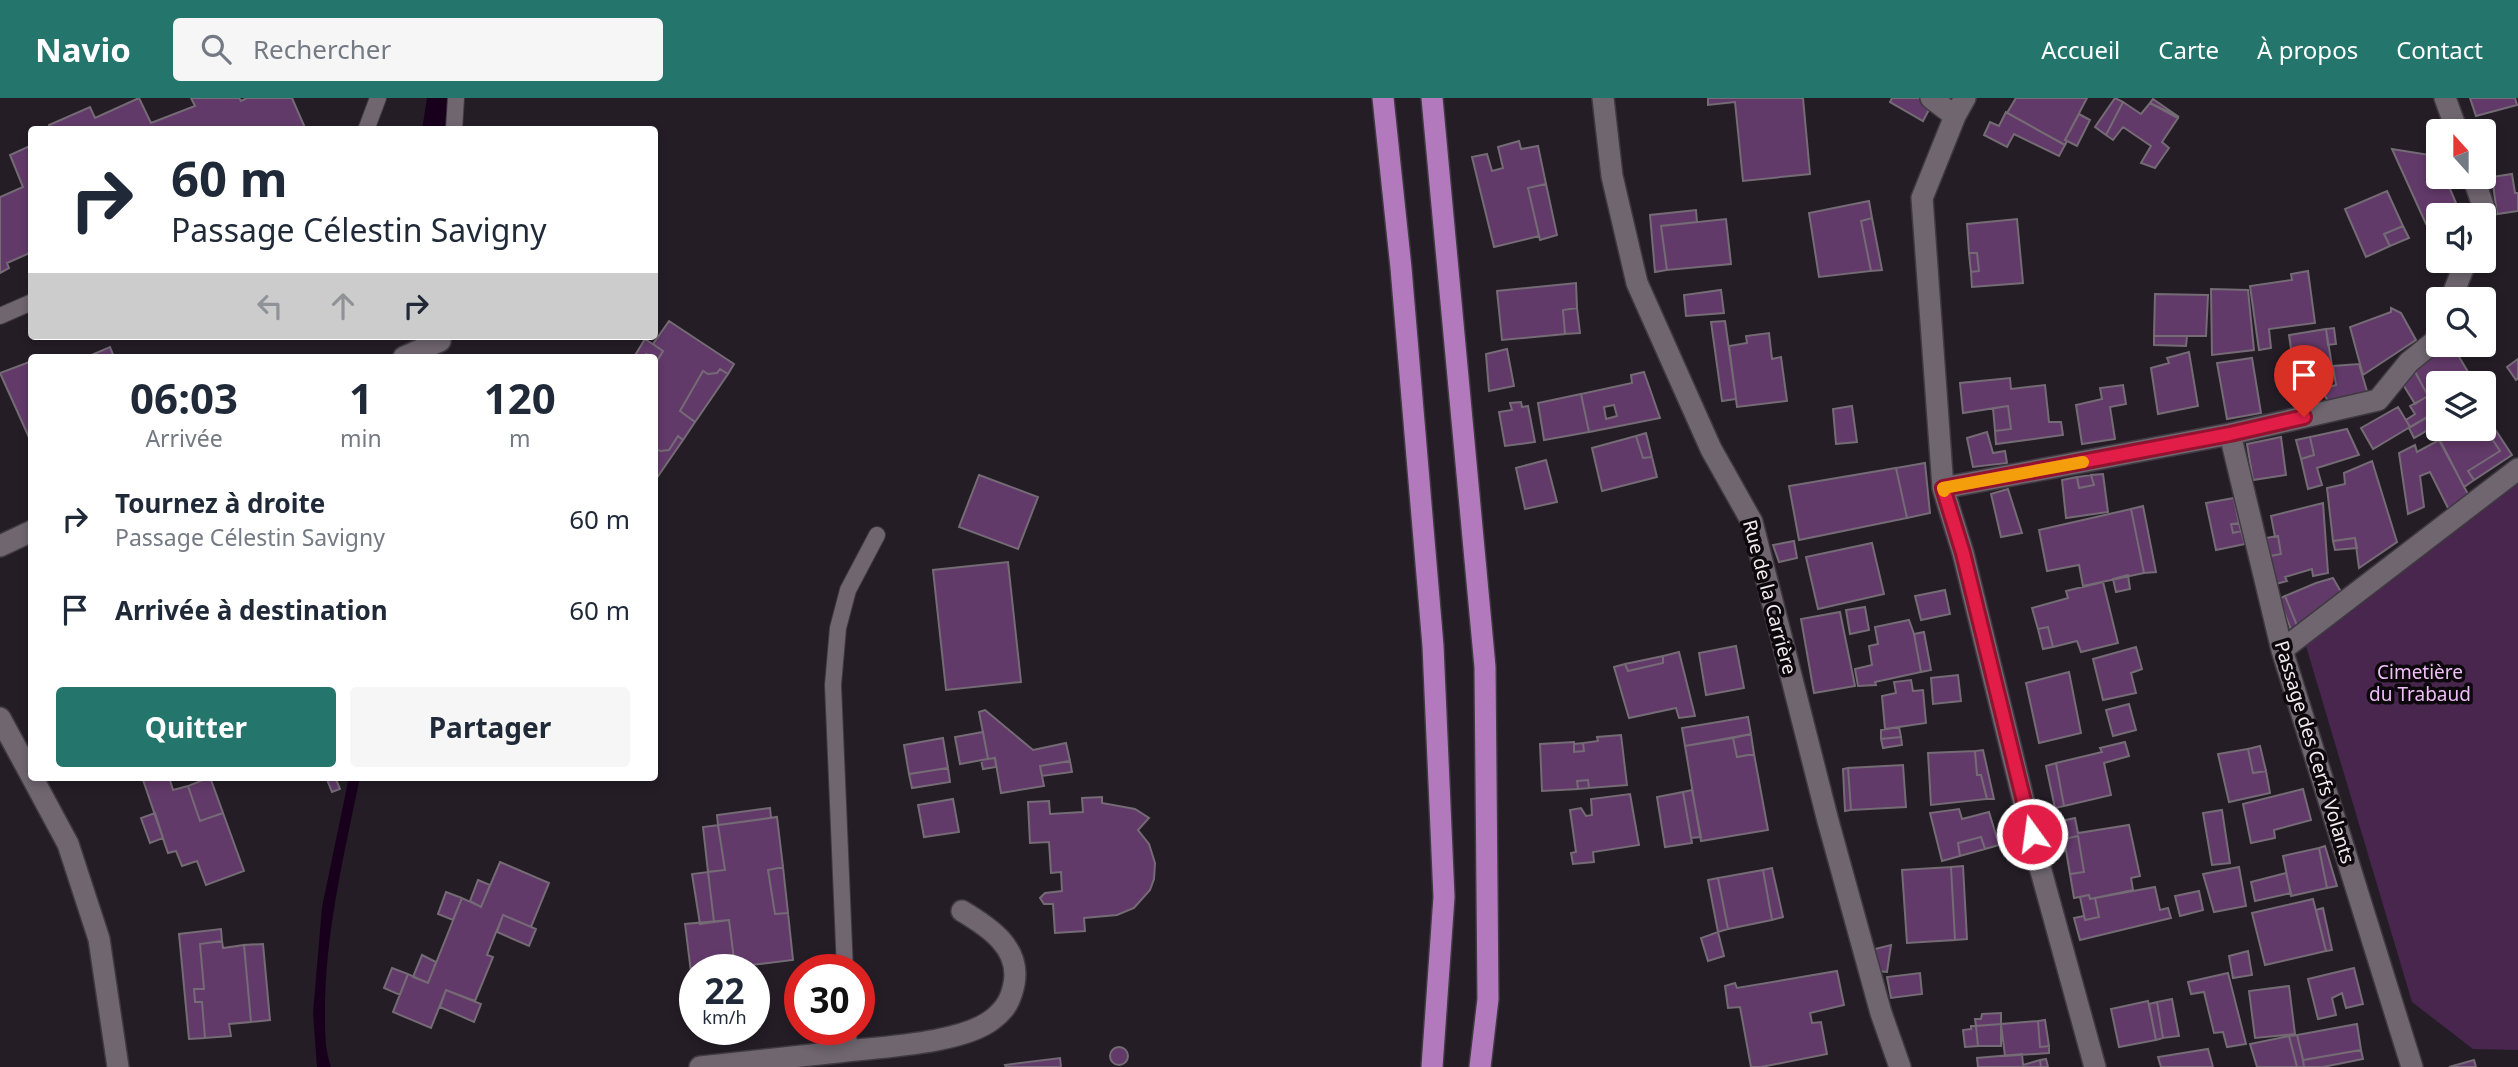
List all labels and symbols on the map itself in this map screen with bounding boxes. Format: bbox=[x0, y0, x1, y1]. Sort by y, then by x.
north arrow bbox=[2426, 119, 2496, 189]
pin bbox=[2274, 345, 2334, 417]
street label: Rue de la Carrière bbox=[1737, 517, 1803, 677]
street label: Passage des Cerfs Volants bbox=[2269, 637, 2361, 867]
park label: Cimetière du Trabaud bbox=[2369, 659, 2471, 707]
position arrow bbox=[1995, 797, 2069, 871]
speed limit sign: 30 bbox=[784, 954, 875, 1045]

